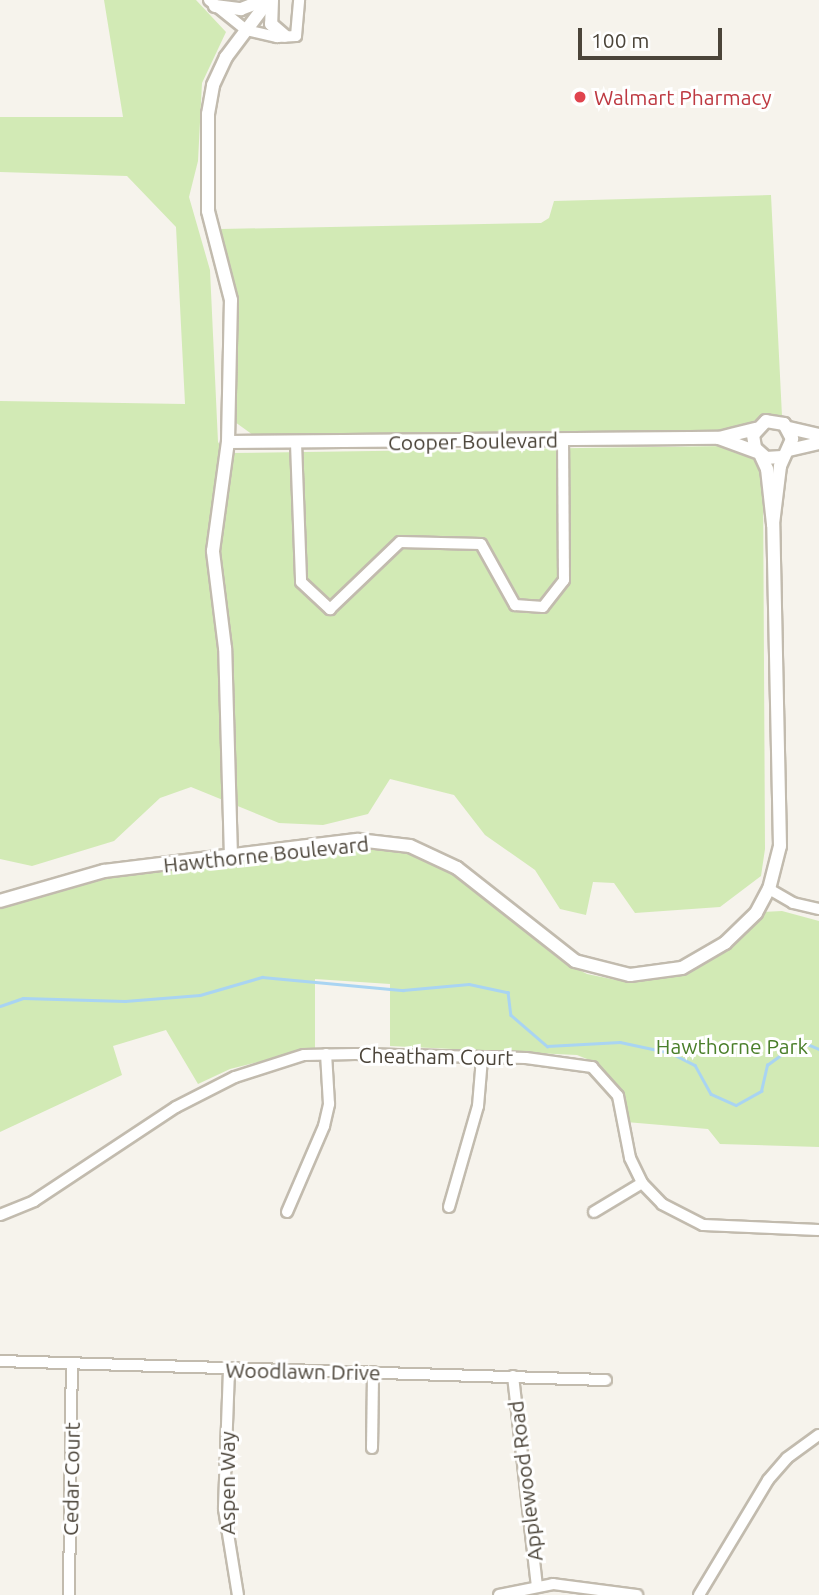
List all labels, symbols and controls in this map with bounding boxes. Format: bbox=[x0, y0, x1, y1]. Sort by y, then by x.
scale bar bbox=[581, 14, 724, 58]
text: 100 m bbox=[591, 28, 649, 52]
place label: Walmart Pharmacy bbox=[594, 84, 772, 110]
marker: Walmart Pharmacy bbox=[572, 89, 588, 105]
street label: Cooper Boulevard bbox=[388, 427, 558, 455]
street label: Hawthorne Boulevard bbox=[162, 831, 370, 877]
park label: Hawthorne Park bbox=[656, 1033, 808, 1059]
street label: Cheatham Court bbox=[359, 1042, 513, 1070]
street label: Woodlawn Drive bbox=[225, 1357, 381, 1385]
street label: Applewood Road bbox=[503, 1399, 547, 1563]
street label: Cedar Court bbox=[57, 1422, 85, 1536]
street label: Aspen Way bbox=[214, 1431, 240, 1535]

